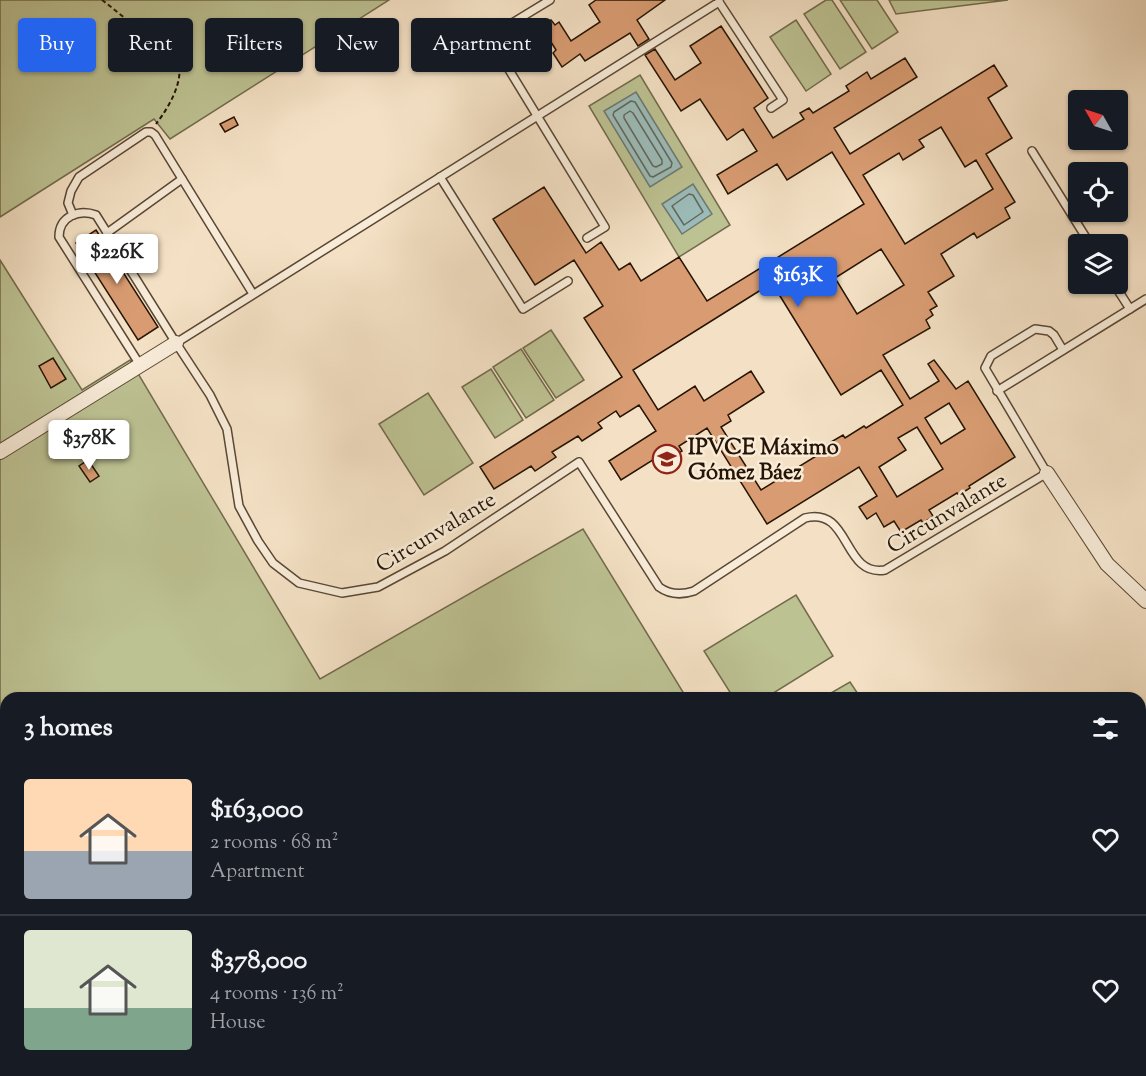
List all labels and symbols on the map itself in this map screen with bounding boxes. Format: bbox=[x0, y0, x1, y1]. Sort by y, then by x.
north arrow bbox=[1068, 90, 1128, 150]
pin: $226K bbox=[75, 234, 159, 285]
pin: $163K bbox=[756, 257, 840, 308]
pin: $378K bbox=[47, 420, 131, 471]
place label: IPVCE Máximo Gómez Báez bbox=[688, 433, 839, 490]
school or university icon: IPVCE Máximo Gómez Báez bbox=[651, 443, 683, 475]
street label: Circunvalante bbox=[881, 466, 1014, 563]
street label: Circunvalante bbox=[370, 485, 503, 582]

